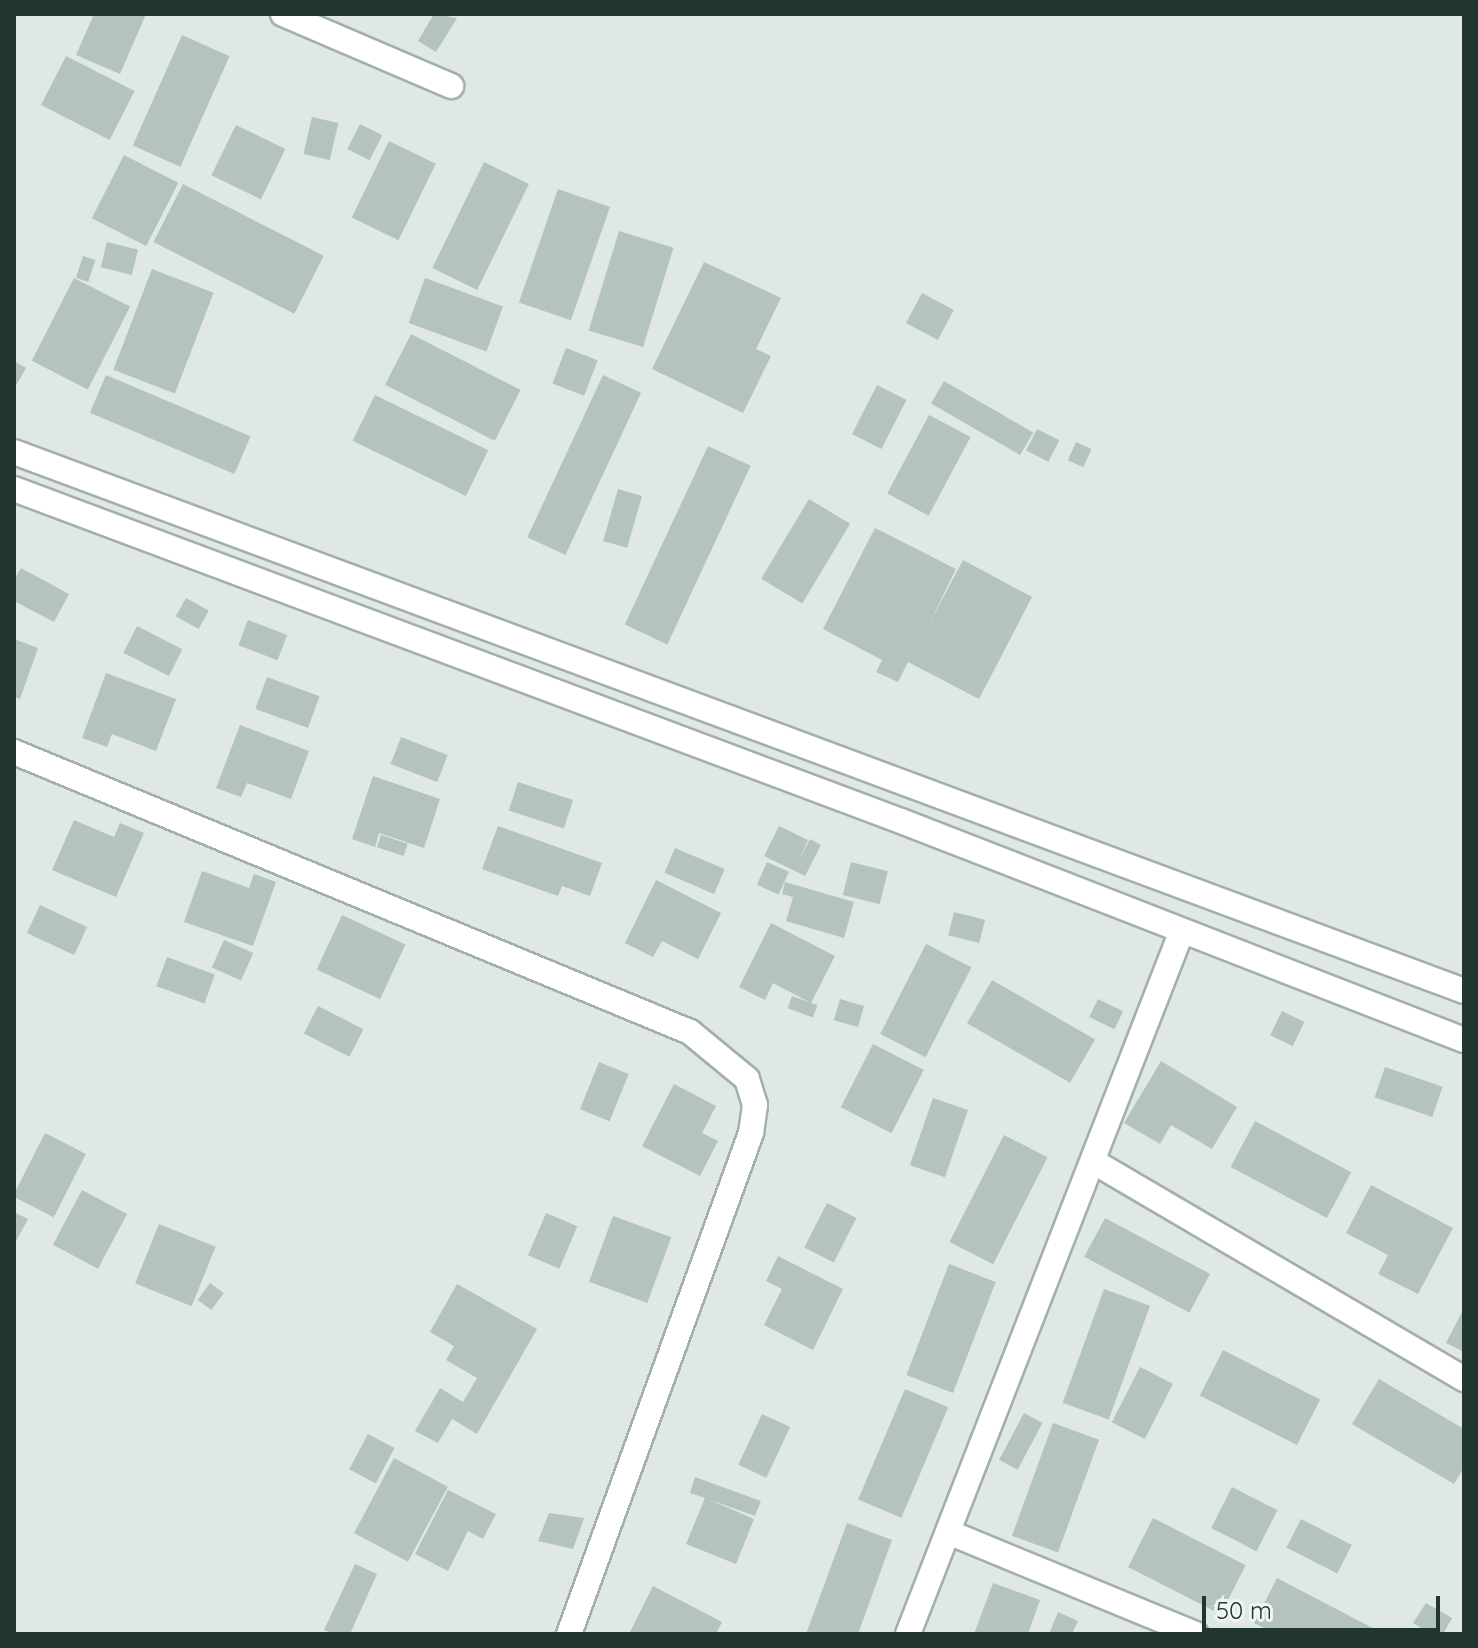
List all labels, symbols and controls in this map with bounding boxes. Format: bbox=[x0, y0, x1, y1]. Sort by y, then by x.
scale bar bbox=[1206, 1580, 1444, 1630]
text: 50 m bbox=[1216, 1595, 1272, 1625]

